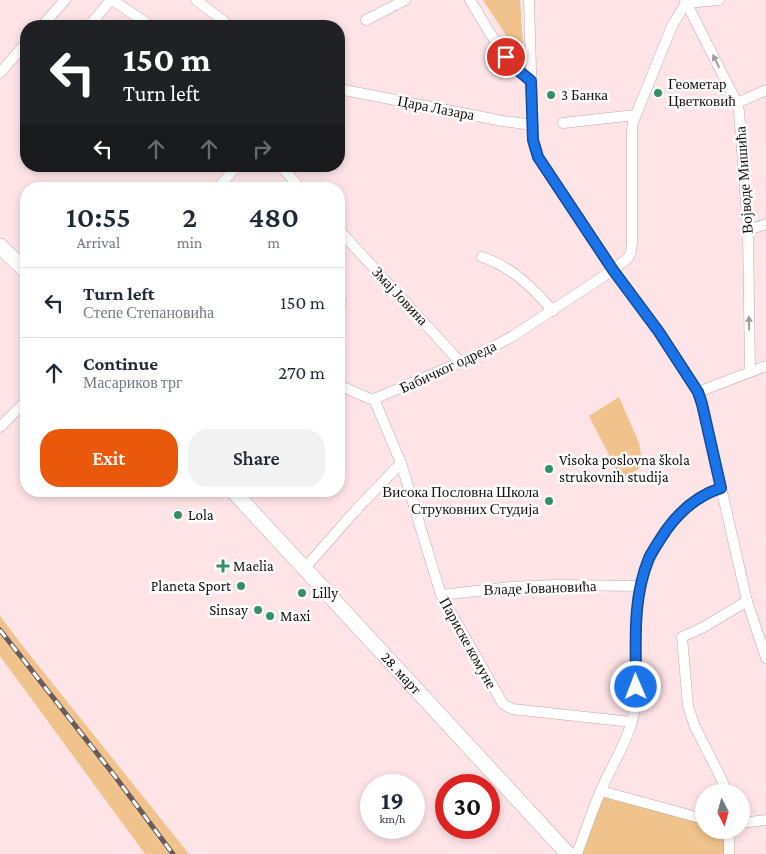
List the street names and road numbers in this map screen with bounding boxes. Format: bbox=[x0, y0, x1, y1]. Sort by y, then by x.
street label: Цара Лазара bbox=[396, 93, 476, 123]
street label: Војводе Мишића bbox=[732, 125, 756, 234]
street label: Змај Јовина bbox=[369, 264, 431, 329]
street label: Бабичког одреда bbox=[397, 338, 499, 396]
street label: Владе Јовановића bbox=[483, 578, 597, 598]
street label: Париске комуне bbox=[436, 595, 500, 692]
street label: 28. март bbox=[378, 649, 425, 698]

